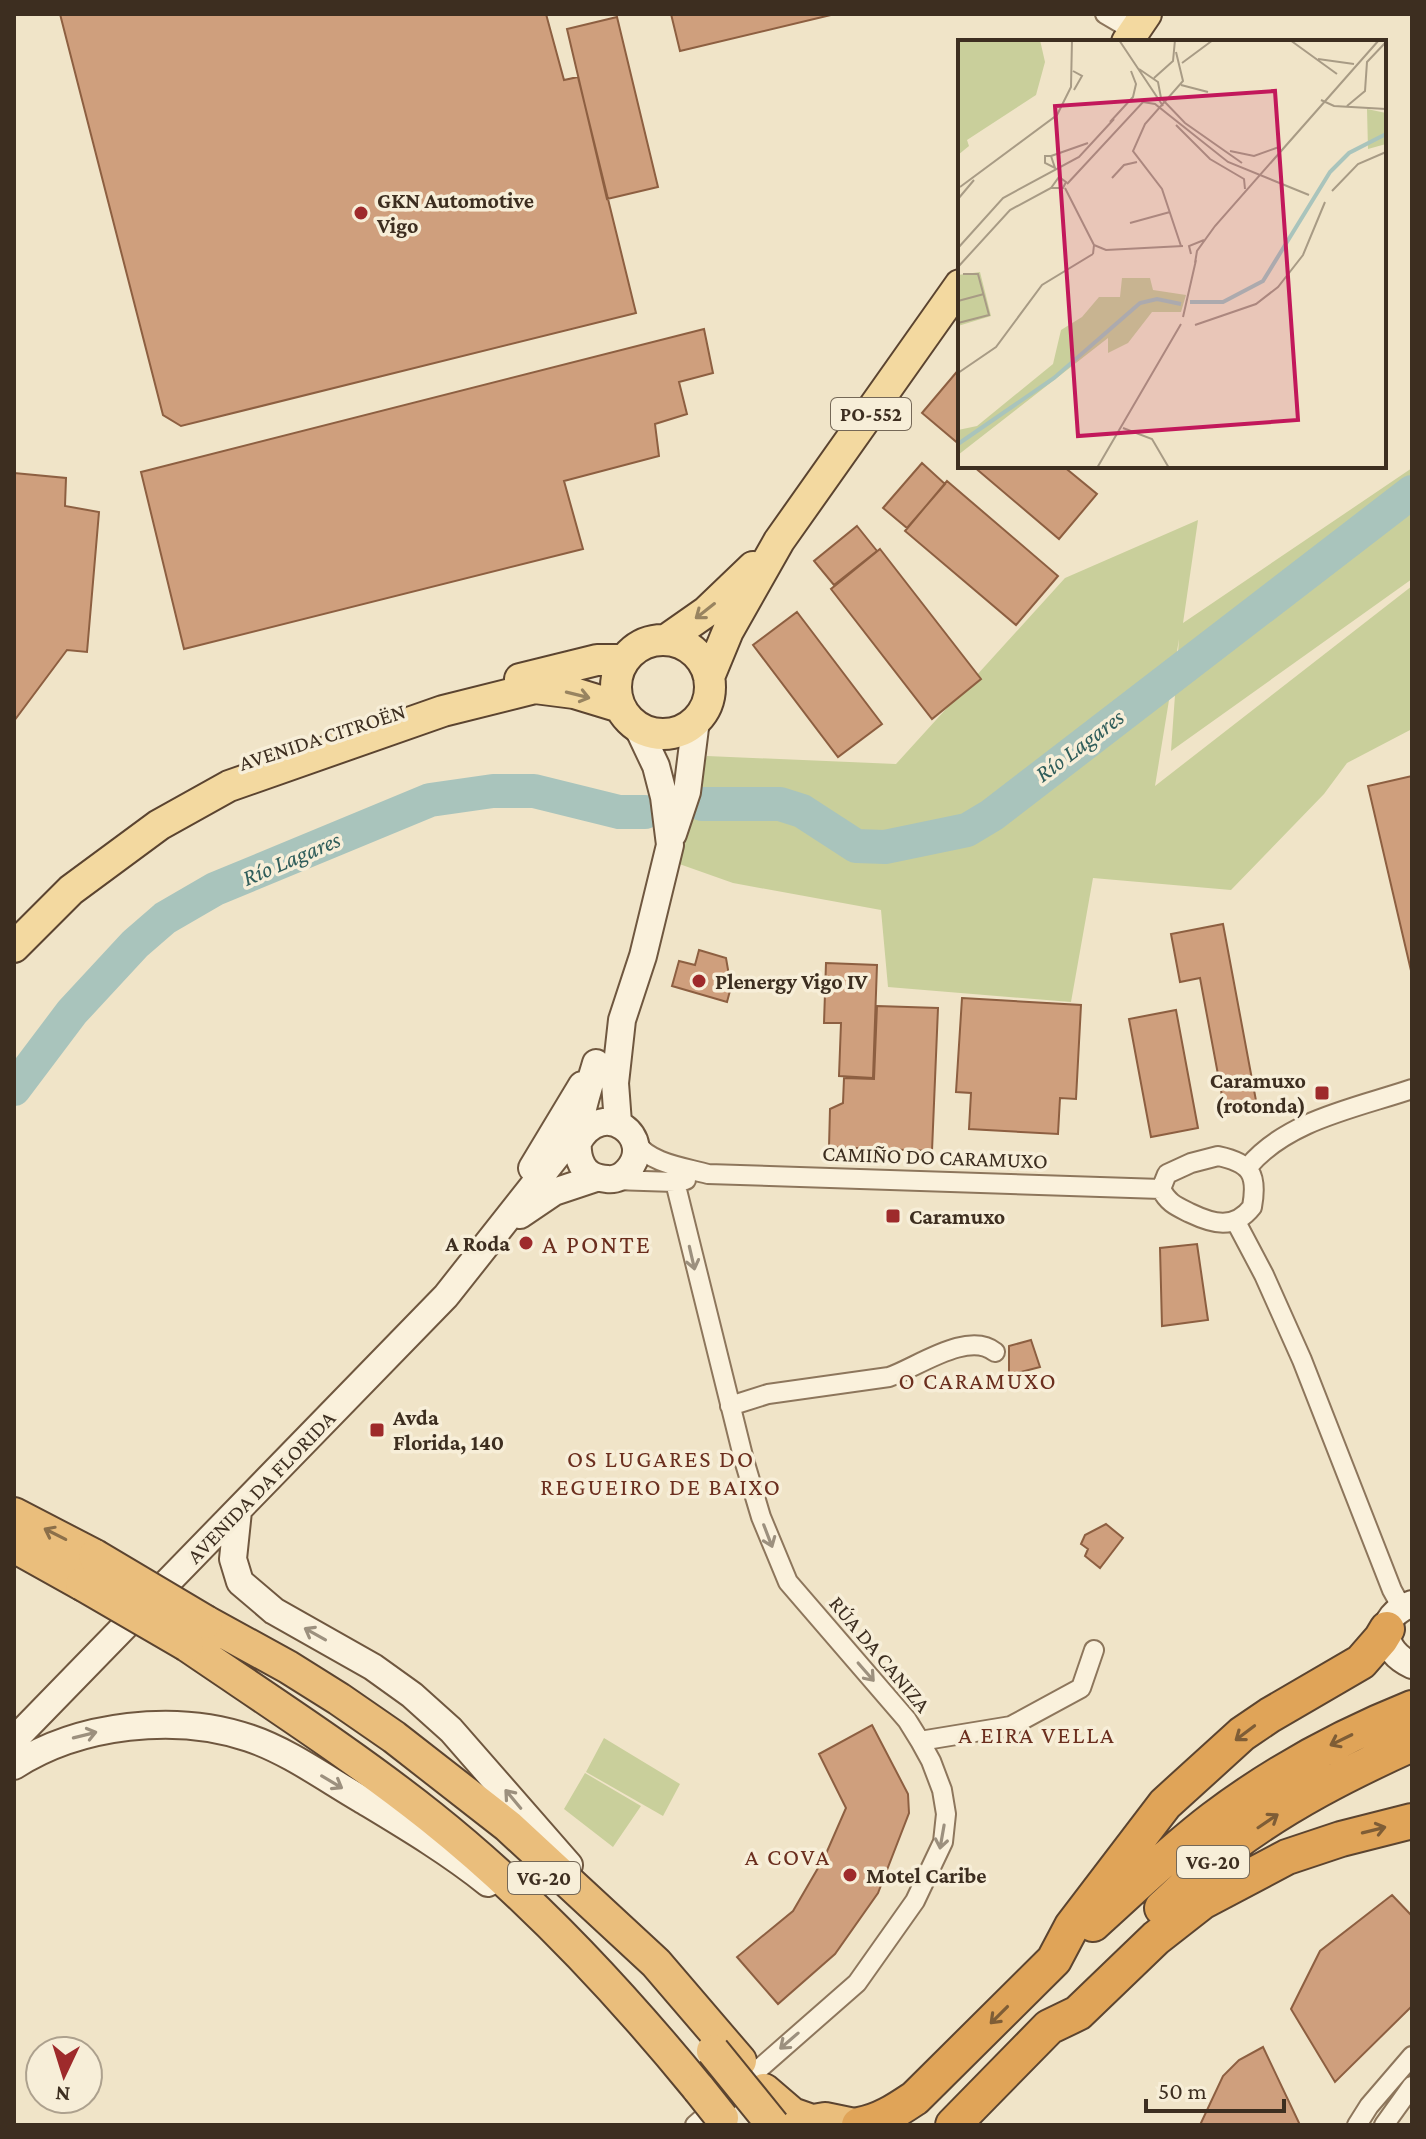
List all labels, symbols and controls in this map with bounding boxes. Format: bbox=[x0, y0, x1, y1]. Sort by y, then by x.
inset map bbox=[958, 40, 1386, 468]
place label: GKN Automotive Vigo bbox=[376, 188, 534, 238]
marker: GKN Automotive Vigo bbox=[352, 204, 370, 222]
road number: PO-552 bbox=[831, 398, 911, 430]
one-way arrow bbox=[695, 603, 716, 620]
one-way arrow bbox=[565, 688, 591, 703]
street label: AVENIDA CITROËN bbox=[236, 698, 408, 776]
water label: Río Lagares bbox=[1029, 703, 1129, 787]
water label: Río Lagares bbox=[238, 825, 345, 891]
place label: Plenergy Vigo IV bbox=[715, 969, 868, 994]
marker: Plenergy Vigo IV bbox=[690, 972, 708, 990]
place label: Caramuxo (rotonda) bbox=[1210, 1068, 1306, 1119]
marker: Caramuxo (rotonda) bbox=[1313, 1084, 1331, 1102]
street label: CAMIÑO DO CARAMUXO bbox=[822, 1141, 1048, 1173]
place label: Caramuxo bbox=[909, 1204, 1005, 1229]
marker: Caramuxo bbox=[884, 1207, 902, 1225]
district label: A PONTE bbox=[542, 1230, 652, 1259]
place label: A Roda bbox=[444, 1231, 510, 1256]
marker: A Roda bbox=[517, 1234, 535, 1252]
one-way arrow bbox=[686, 1245, 701, 1270]
district label: O CARAMUXO bbox=[898, 1367, 1058, 1394]
street label: AVENIDA DA FLORIDA bbox=[182, 1405, 341, 1569]
place label: Avda Florida, 140 bbox=[392, 1405, 504, 1455]
marker: Avda Florida, 140 bbox=[368, 1421, 386, 1439]
district label: OS LUGARES DO REGUEIRO DE BAIXO bbox=[540, 1445, 782, 1500]
one-way arrow bbox=[762, 1523, 776, 1548]
one-way arrow bbox=[44, 1526, 67, 1542]
street label: RÚA DA CANIZA bbox=[824, 1591, 936, 1718]
one-way arrow bbox=[303, 1626, 327, 1641]
one-way arrow bbox=[857, 1662, 875, 1682]
district label: A EIRA VELLA bbox=[958, 1721, 1116, 1748]
one-way arrow bbox=[1235, 1725, 1256, 1742]
one-way arrow bbox=[72, 1726, 98, 1741]
one-way arrow bbox=[1330, 1733, 1354, 1748]
one-way arrow bbox=[320, 1774, 343, 1790]
one-way arrow bbox=[504, 1789, 522, 1810]
one-way arrow bbox=[1257, 1813, 1279, 1829]
one-way arrow bbox=[1360, 1822, 1386, 1837]
one-way arrow bbox=[934, 1824, 949, 1849]
district label: A COVA bbox=[745, 1843, 831, 1870]
road number: VG-20 bbox=[1177, 1846, 1249, 1878]
road number: VG-20 bbox=[508, 1862, 580, 1894]
place label: Motel Caribe bbox=[866, 1863, 987, 1888]
marker: Motel Caribe bbox=[841, 1866, 859, 1884]
one-way arrow bbox=[989, 2005, 1009, 2024]
one-way arrow bbox=[779, 2032, 800, 2050]
north arrow bbox=[24, 2035, 104, 2115]
scale bar bbox=[1146, 2063, 1284, 2113]
text: 50 m bbox=[1158, 2077, 1207, 2104]
text: N bbox=[54, 2081, 71, 2107]

